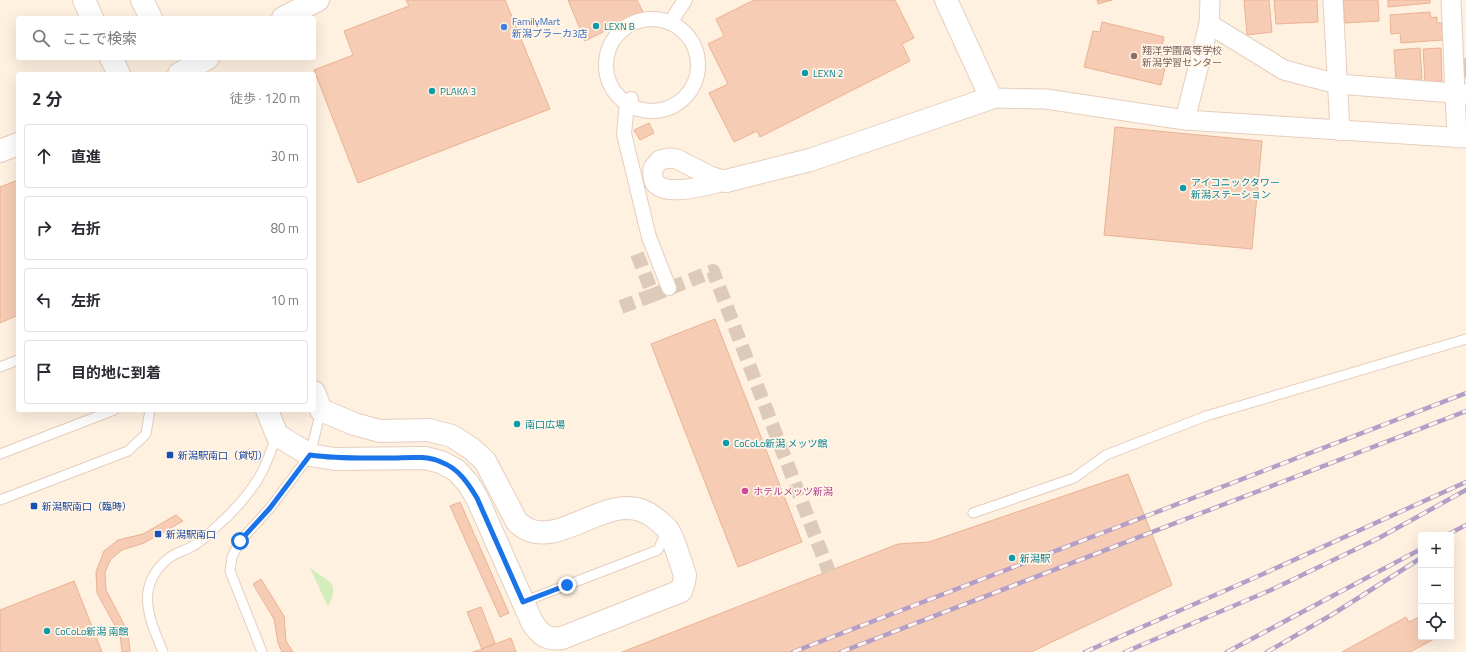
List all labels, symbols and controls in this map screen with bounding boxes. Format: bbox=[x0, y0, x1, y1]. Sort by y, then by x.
place label: FamilyMart 新潟プラーカ3店 bbox=[512, 14, 588, 41]
search box bbox=[16, 16, 316, 60]
place label: LEXN B bbox=[604, 19, 635, 34]
marker: LEXN B bbox=[591, 21, 601, 31]
marker: FamilyMart 新潟プラーカ3店 bbox=[499, 22, 509, 32]
icon: search bbox=[30, 27, 52, 49]
text: ここで検索 bbox=[62, 27, 137, 50]
place label: 翔洋学園高等学校 新潟学習センター bbox=[1142, 43, 1222, 70]
marker: 翔洋学園高等学校 新潟学習センター bbox=[1129, 51, 1139, 61]
place label: LEXN 2 bbox=[813, 66, 843, 81]
marker: LEXN 2 bbox=[800, 68, 810, 78]
place label: PLAKA 3 bbox=[440, 84, 476, 99]
text: 2 分 bbox=[32, 86, 62, 112]
marker: PLAKA 3 bbox=[427, 86, 437, 96]
text: 徒歩 · 120 m bbox=[230, 88, 300, 108]
icon: ahead bbox=[33, 145, 55, 167]
text: 直進 bbox=[71, 145, 101, 168]
text: 30 m bbox=[271, 146, 299, 166]
place label: アイコニックタワー 新潟ステーション bbox=[1191, 175, 1280, 202]
marker: アイコニックタワー 新潟ステーション bbox=[1178, 183, 1188, 193]
icon: right bbox=[33, 217, 55, 239]
text: 右折 bbox=[71, 217, 101, 240]
text: 80 m bbox=[271, 218, 299, 238]
icon: left bbox=[33, 289, 55, 311]
text: 左折 bbox=[71, 289, 101, 312]
text: 10 m bbox=[271, 290, 299, 310]
icon: arrive bbox=[33, 361, 55, 383]
text: 目的地に到着 bbox=[71, 361, 161, 384]
place label: 南口広場 bbox=[525, 417, 565, 432]
marker: 南口広場 bbox=[512, 419, 522, 429]
place label: CoCoLo新潟 メッツ館 bbox=[734, 436, 827, 451]
marker: CoCoLo新潟 メッツ館 bbox=[721, 438, 731, 448]
place label: 新潟駅南口（貸切） bbox=[178, 448, 268, 463]
marker: 新潟駅南口（貸切） bbox=[165, 450, 175, 460]
place label: ホテルメッツ新潟 bbox=[753, 484, 833, 499]
marker: ホテルメッツ新潟 bbox=[740, 486, 750, 496]
place label: 新潟駅南口（臨時） bbox=[42, 499, 132, 514]
marker: 新潟駅南口（臨時） bbox=[29, 501, 39, 511]
place label: 新潟駅南口 bbox=[166, 527, 216, 542]
marker: 新潟駅南口 bbox=[153, 529, 163, 539]
route start bbox=[231, 532, 249, 550]
map controls bbox=[1418, 532, 1454, 640]
button: + bbox=[1418, 532, 1454, 568]
place label: 新潟駅 bbox=[1020, 551, 1051, 566]
marker: 新潟駅 bbox=[1007, 553, 1017, 563]
button: − bbox=[1418, 568, 1454, 604]
route end bbox=[558, 576, 576, 594]
button: locate bbox=[1418, 604, 1454, 640]
place label: CoCoLo新潟 南館 bbox=[55, 624, 128, 639]
marker: CoCoLo新潟 南館 bbox=[42, 626, 52, 636]

